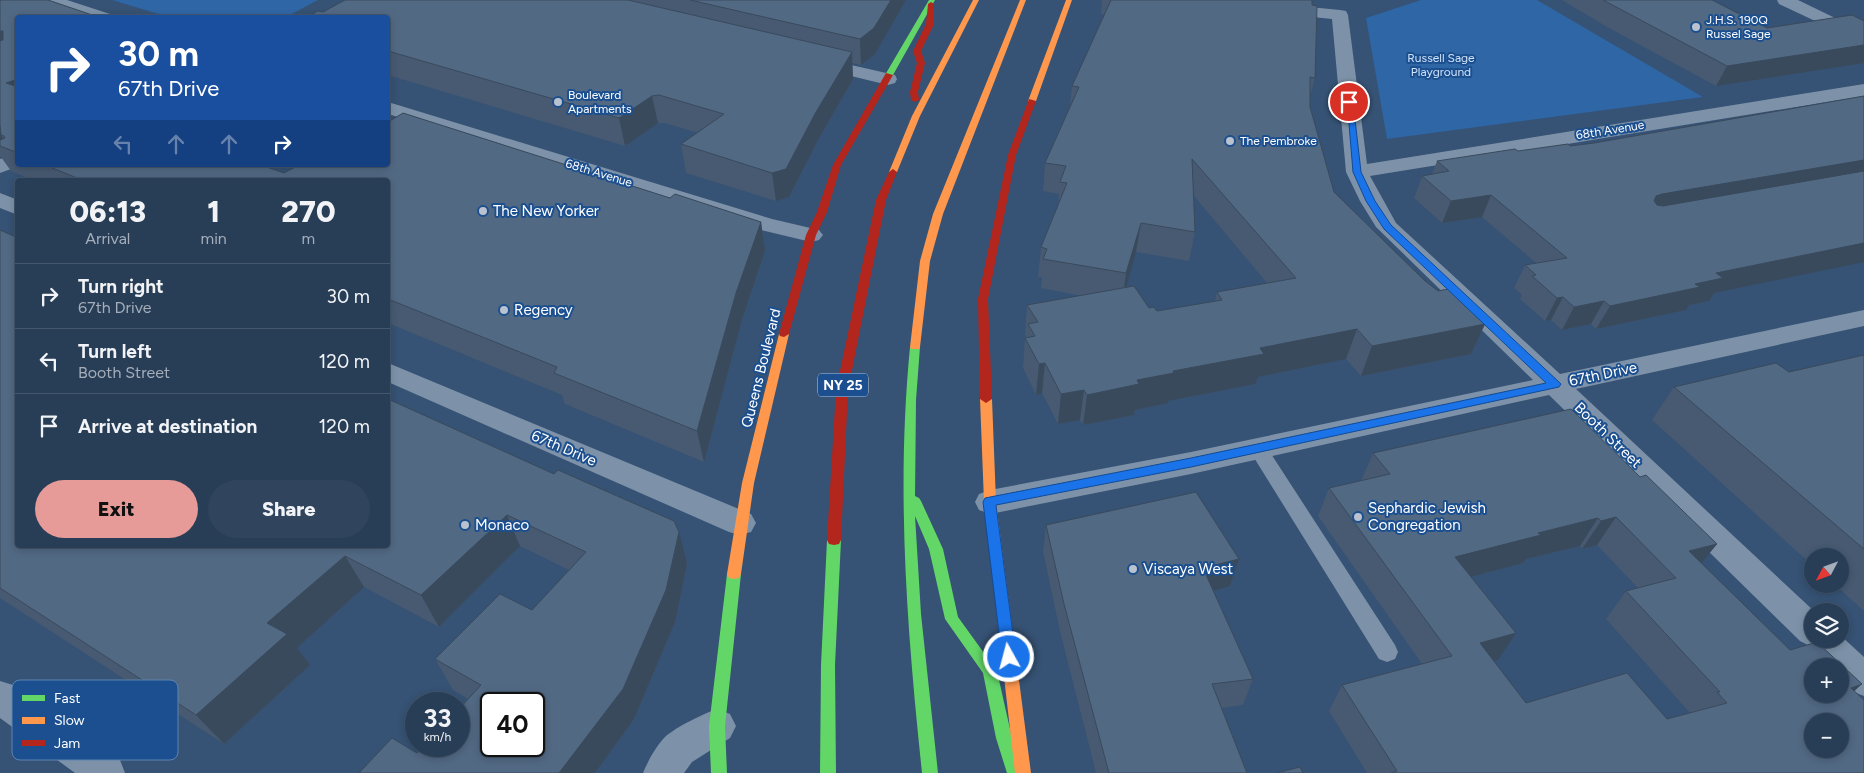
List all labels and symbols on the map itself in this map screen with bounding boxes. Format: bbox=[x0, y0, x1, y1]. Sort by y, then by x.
place label: J.H.S. 190Q Russel Sage bbox=[1706, 13, 1771, 41]
marker: J.H.S. 190Q Russel Sage bbox=[1690, 21, 1702, 33]
park label: Russell Sage Playground bbox=[1407, 51, 1475, 79]
pin bbox=[1328, 81, 1370, 123]
place label: Boulevard Apartments bbox=[568, 88, 632, 116]
marker: Boulevard Apartments bbox=[552, 96, 564, 108]
street label: 68th Avenue bbox=[1575, 118, 1646, 142]
place label: The Pembroke bbox=[1240, 134, 1317, 148]
marker: The Pembroke bbox=[1224, 135, 1236, 147]
street label: 68th Avenue bbox=[564, 156, 634, 190]
place label: The New Yorker bbox=[493, 202, 599, 220]
marker: The New Yorker bbox=[477, 205, 489, 217]
place label: Regency bbox=[514, 301, 573, 319]
marker: Regency bbox=[498, 304, 510, 316]
street label: Queens Boulevard bbox=[737, 307, 785, 429]
street label: 67th Drive bbox=[1567, 358, 1639, 390]
road number: NY 25 bbox=[818, 374, 868, 396]
street label: Booth Street bbox=[1571, 399, 1646, 472]
street label: 67th Drive bbox=[529, 426, 599, 470]
place label: Sephardic Jewish Congregation bbox=[1368, 499, 1486, 534]
marker: Sephardic Jewish Congregation bbox=[1352, 511, 1364, 523]
place label: Monaco bbox=[475, 516, 530, 534]
marker: Monaco bbox=[459, 519, 471, 531]
north arrow bbox=[1804, 548, 1849, 592]
place label: Viscaya West bbox=[1143, 560, 1234, 578]
marker: Viscaya West bbox=[1127, 563, 1139, 575]
position arrow bbox=[982, 630, 1034, 682]
legend bbox=[12, 680, 178, 760]
text: Fast bbox=[54, 690, 80, 707]
speed limit sign: 40 bbox=[480, 692, 545, 757]
text: Slow bbox=[54, 712, 85, 729]
text: Jam bbox=[54, 735, 80, 752]

